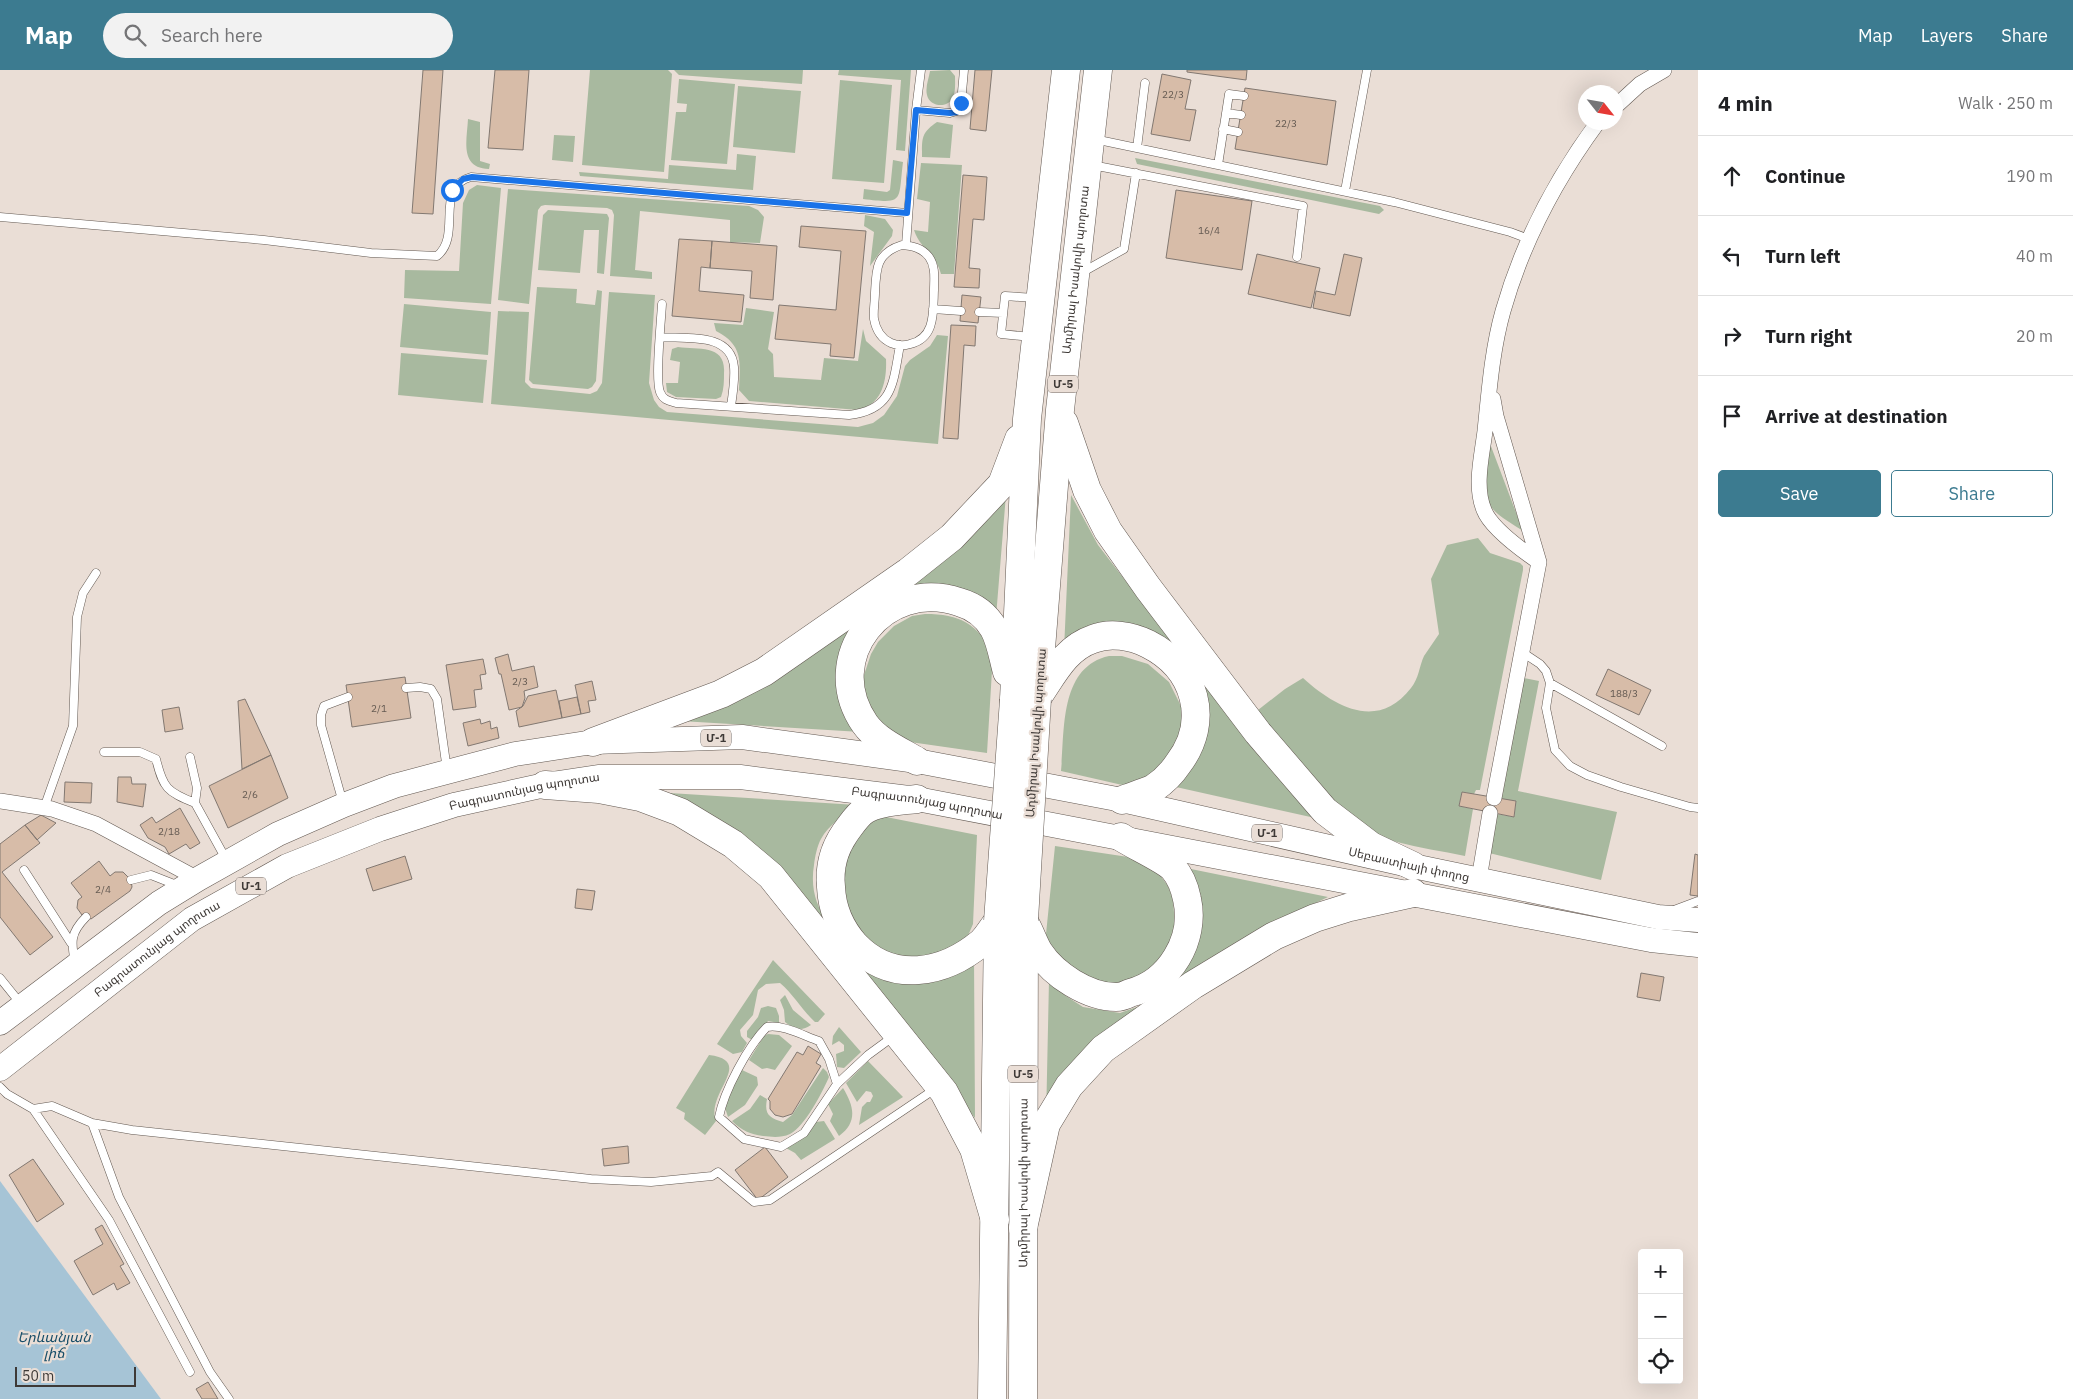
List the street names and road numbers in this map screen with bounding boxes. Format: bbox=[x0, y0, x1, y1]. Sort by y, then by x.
street label: Ադմիրալ Իսակովի պողոտա bbox=[1058, 185, 1092, 355]
road number: Մ-5 bbox=[1048, 376, 1078, 392]
street label: Ադմիրալ Իսակովի պողոտա bbox=[1022, 648, 1049, 818]
road number: Մ-1 bbox=[701, 730, 731, 746]
street label: Բագրատունյաց պողոտա bbox=[447, 769, 601, 813]
street label: Բագրատունյաց պողոտա bbox=[851, 783, 1004, 822]
road number: Մ-1 bbox=[1252, 824, 1282, 841]
street label: Սեբաստիայի փողոց bbox=[1347, 844, 1471, 885]
road number: Մ-1 bbox=[236, 878, 266, 894]
street label: Բագրատունյաց պողոտա bbox=[91, 897, 223, 1000]
road number: Մ-5 bbox=[1008, 1066, 1038, 1082]
street label: Ադմիրալ Իսակովի պողոտա bbox=[1015, 1098, 1031, 1268]

